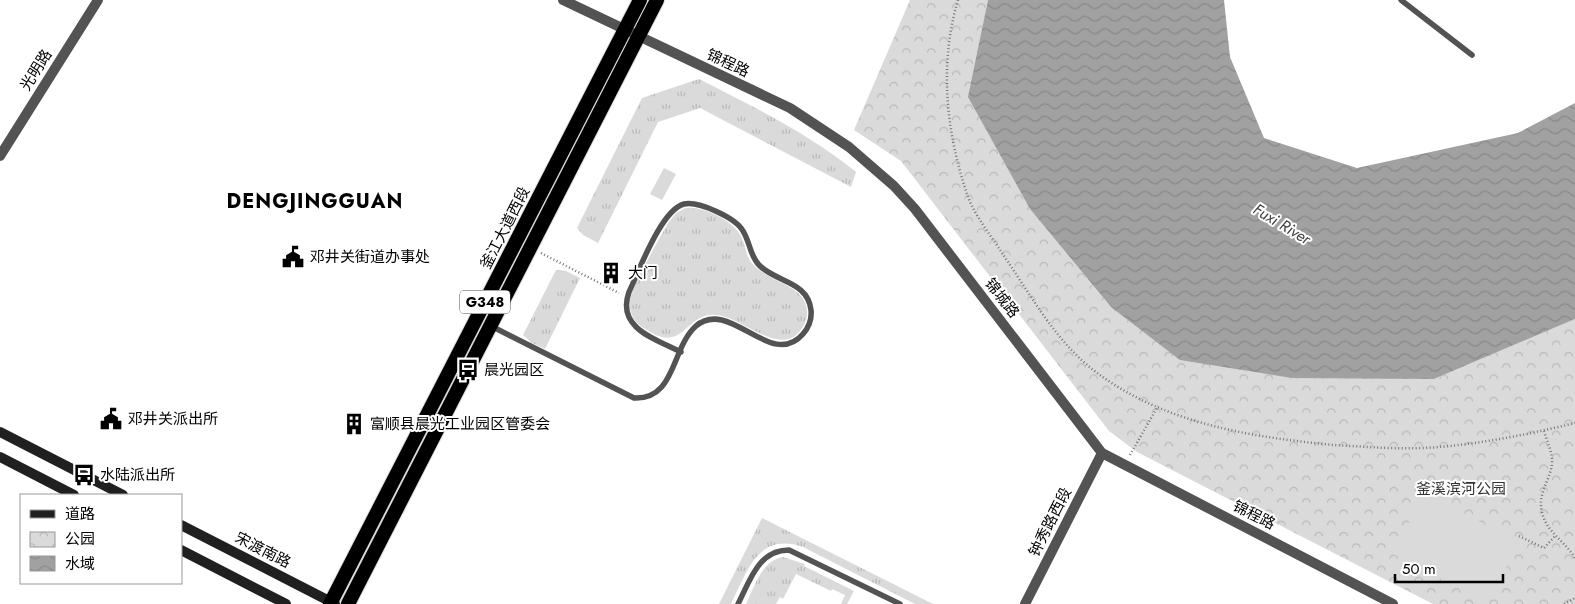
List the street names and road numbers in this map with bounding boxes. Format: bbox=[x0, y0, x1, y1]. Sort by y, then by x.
street label: 锦程路 bbox=[703, 44, 753, 82]
street label: 光明路 bbox=[15, 45, 57, 95]
street label: 釜江大道西段 bbox=[475, 183, 535, 273]
street label: 锦城路 bbox=[979, 273, 1025, 323]
road number: G348 bbox=[460, 290, 510, 314]
street label: 钟秀路西段 bbox=[1023, 484, 1077, 560]
street label: 锦程路 bbox=[1229, 495, 1279, 535]
street label: 宋渡南路 bbox=[231, 527, 295, 573]

